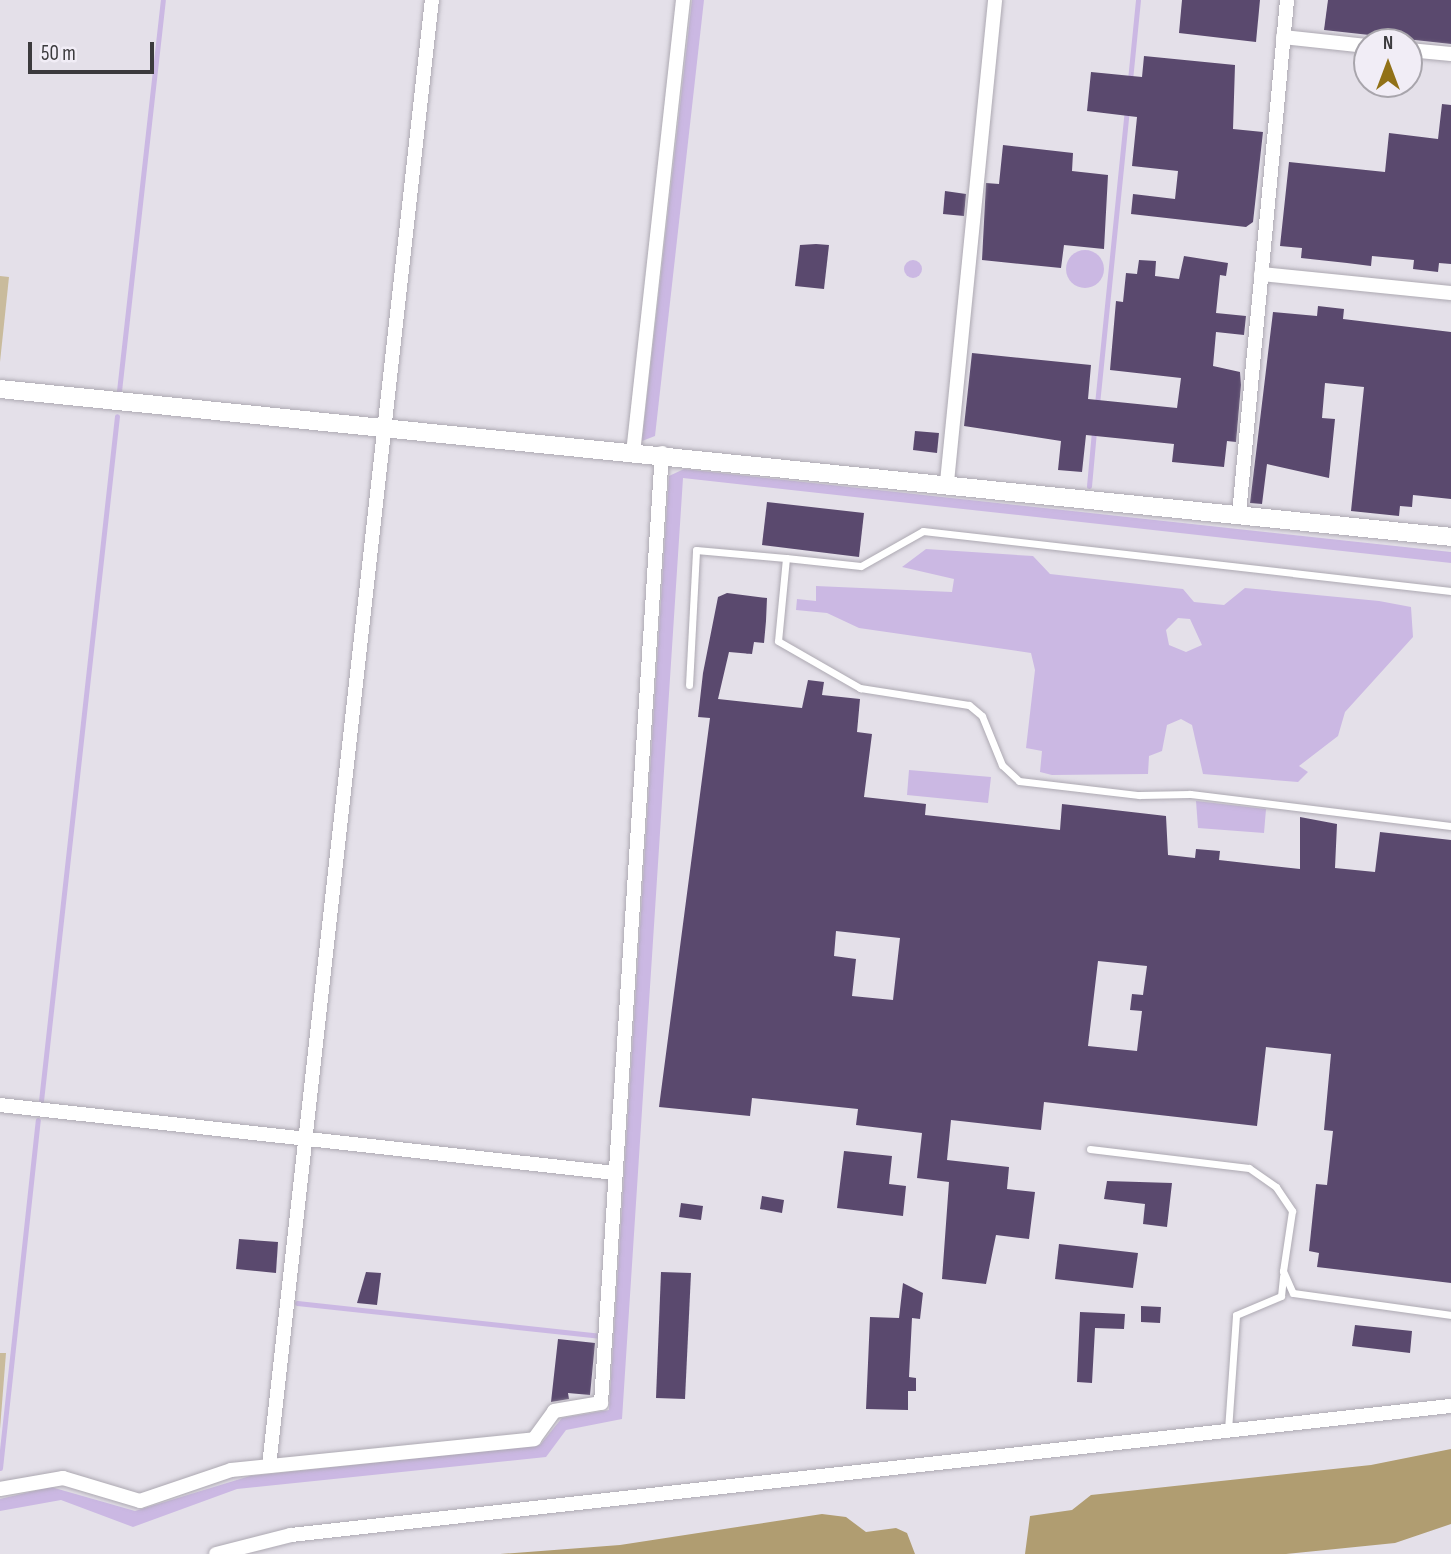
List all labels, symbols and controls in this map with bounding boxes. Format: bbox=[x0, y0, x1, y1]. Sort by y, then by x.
scale bar bbox=[32, 28, 158, 72]
north arrow bbox=[1353, 28, 1423, 98]
text: N bbox=[1383, 32, 1393, 55]
text: 50 m bbox=[41, 41, 76, 66]

